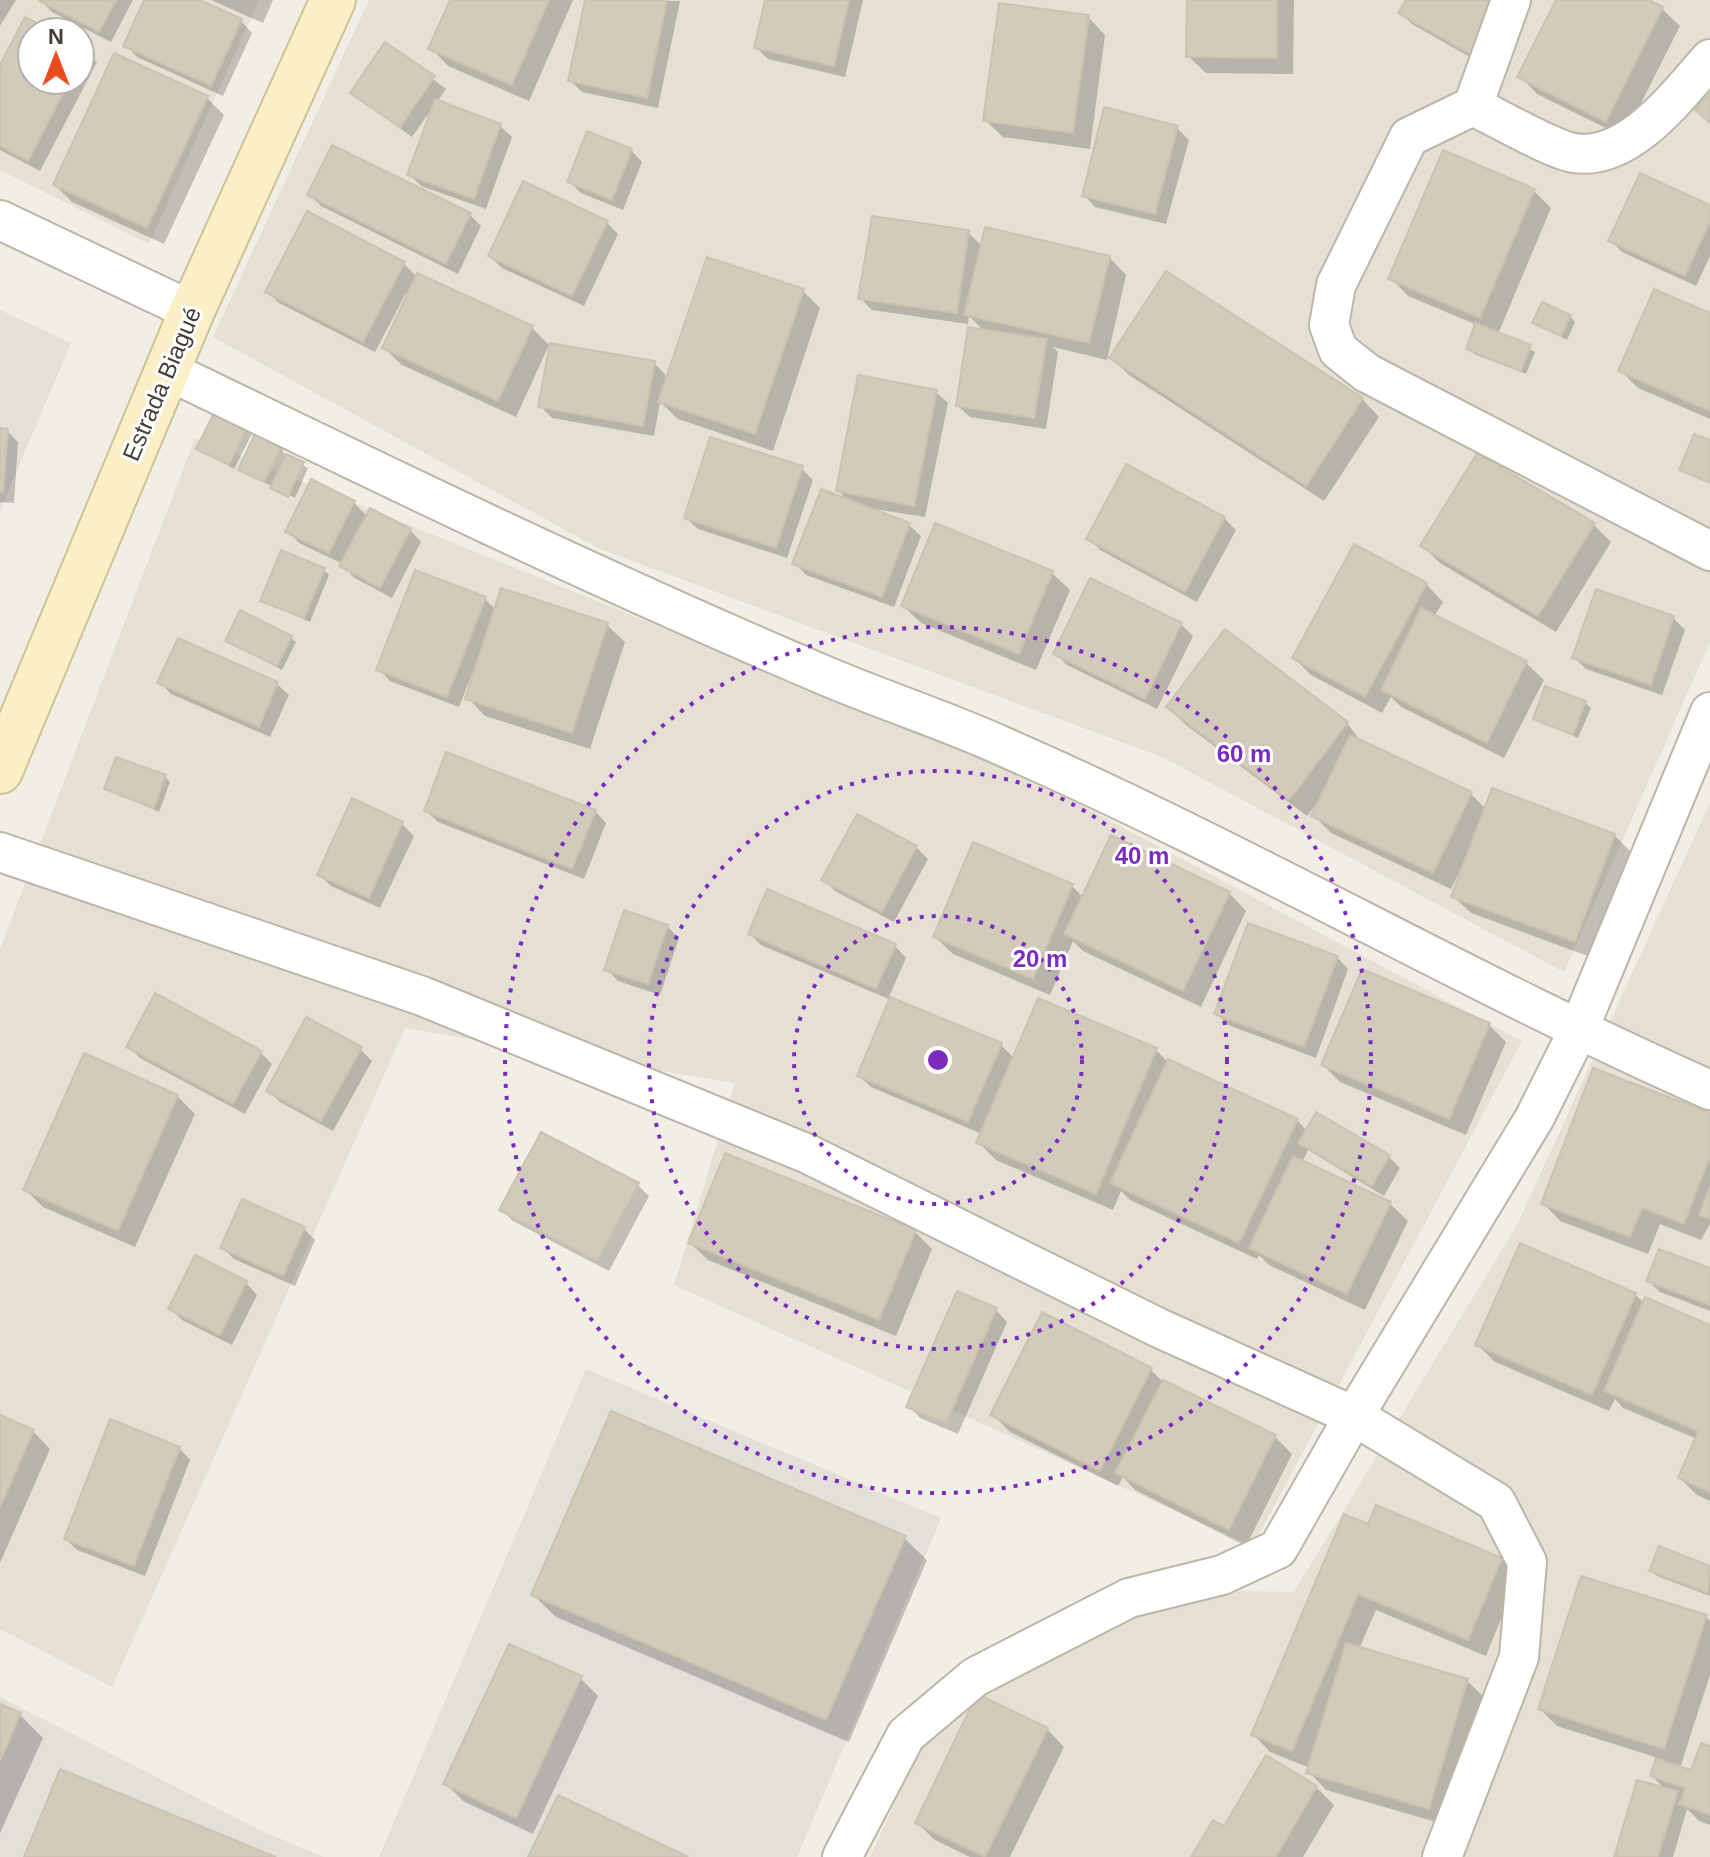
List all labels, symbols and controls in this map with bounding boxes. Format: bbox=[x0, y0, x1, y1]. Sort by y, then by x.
north arrow bbox=[16, 16, 96, 96]
text: N bbox=[48, 24, 64, 49]
street label: Estrada Biagué bbox=[117, 303, 206, 465]
text: 60 m bbox=[1217, 740, 1271, 767]
text: 40 m bbox=[1115, 842, 1169, 869]
text: 20 m bbox=[1013, 945, 1067, 972]
centre of rings bbox=[924, 1046, 952, 1074]

